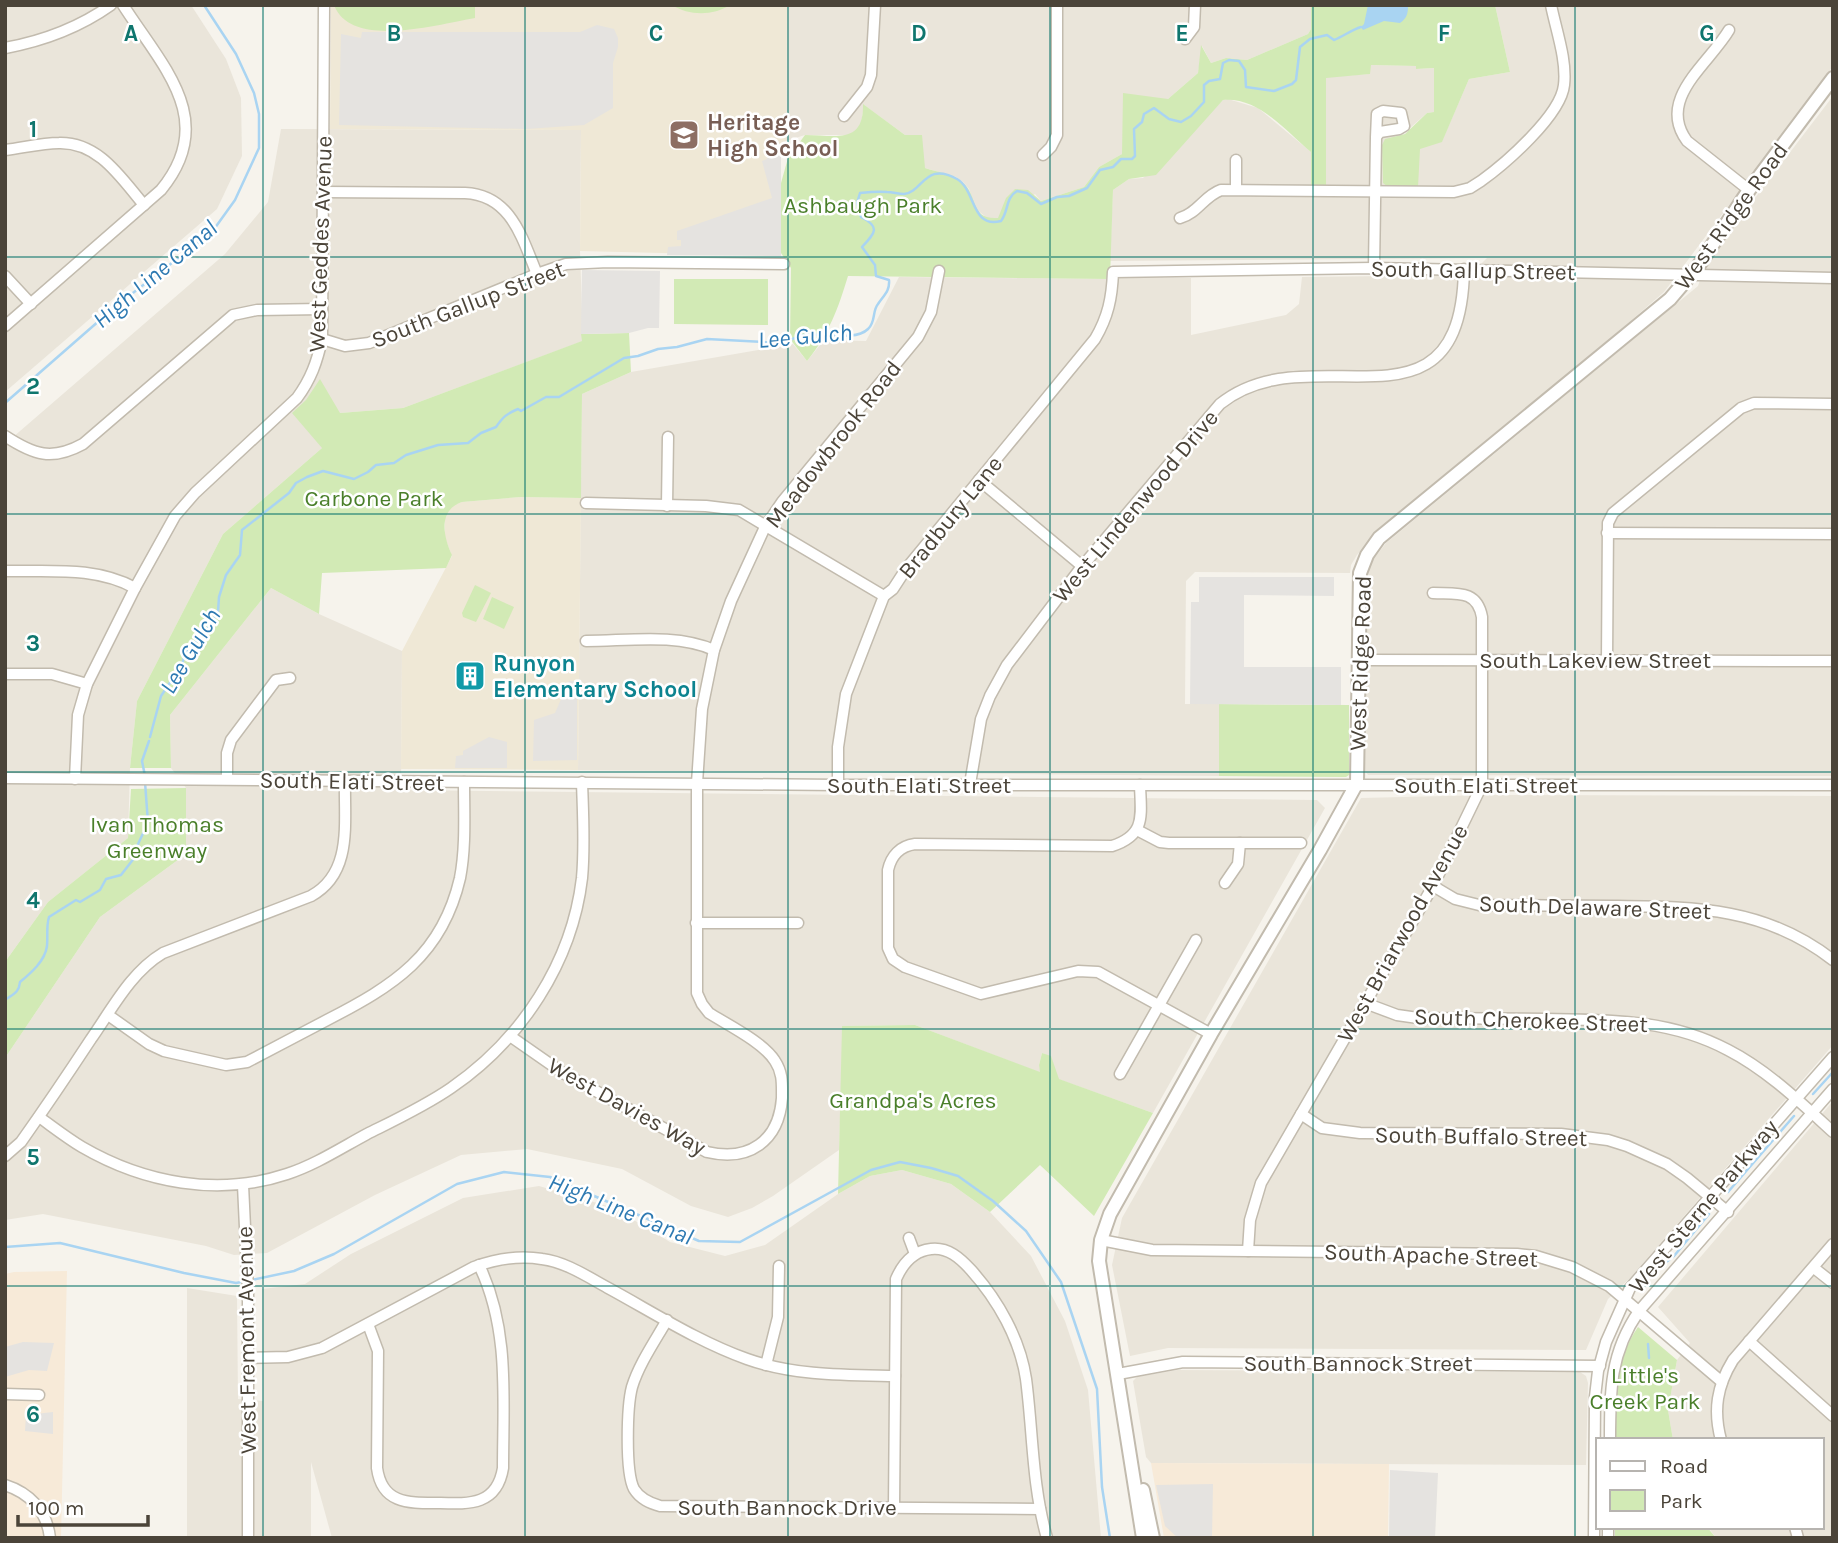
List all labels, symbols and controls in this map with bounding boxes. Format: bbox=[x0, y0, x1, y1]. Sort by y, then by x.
text: A bbox=[124, 20, 138, 47]
text: B bbox=[387, 20, 401, 47]
text: C bbox=[649, 20, 663, 47]
text: D bbox=[911, 20, 927, 47]
text: E bbox=[1175, 20, 1189, 47]
text: F bbox=[1438, 20, 1450, 47]
text: G bbox=[1699, 20, 1715, 47]
place label: Heritage High School bbox=[707, 109, 839, 162]
text: 1 bbox=[29, 116, 37, 143]
school or university icon: Heritage High School bbox=[667, 118, 701, 152]
street label: West Geddes Avenue bbox=[303, 135, 338, 353]
street label: West Ridge Road bbox=[1669, 137, 1794, 295]
park label: Ashbaugh Park bbox=[784, 192, 942, 219]
water label: High Line Canal bbox=[87, 214, 223, 334]
street label: South Gallup Street bbox=[368, 255, 569, 354]
street label: South Gallup Street bbox=[1370, 255, 1576, 286]
water label: Lee Gulch bbox=[757, 318, 853, 354]
street label: Meadowbrook Road bbox=[760, 355, 907, 533]
text: 2 bbox=[26, 373, 40, 400]
street label: West Lindenwood Drive bbox=[1047, 404, 1224, 608]
street label: Bradbury Lane bbox=[893, 451, 1008, 584]
park label: Carbone Park bbox=[304, 485, 444, 512]
street label: West Ridge Road bbox=[1344, 575, 1377, 751]
water label: Lee Gulch bbox=[154, 603, 226, 699]
text: 3 bbox=[26, 630, 40, 657]
street label: South Lakeview Street bbox=[1479, 647, 1711, 674]
place label: Runyon Elementary School bbox=[493, 650, 697, 703]
building icon: Runyon Elementary School bbox=[453, 659, 487, 693]
street label: South Elati Street bbox=[260, 766, 445, 797]
street label: South Elati Street bbox=[827, 772, 1012, 799]
street label: South Elati Street bbox=[1394, 772, 1579, 799]
park label: Ivan Thomas Greenway bbox=[90, 811, 224, 864]
street label: West Briarwood Avenue bbox=[1331, 820, 1474, 1047]
text: 4 bbox=[26, 887, 40, 914]
street label: South Delaware Street bbox=[1478, 890, 1712, 925]
street label: South Cherokee Street bbox=[1413, 1003, 1649, 1038]
street label: West Davies Way bbox=[543, 1052, 711, 1161]
park label: Grandpa's Acres bbox=[829, 1087, 997, 1114]
street label: West Sterne Parkway bbox=[1623, 1114, 1784, 1299]
street label: South Buffalo Street bbox=[1374, 1121, 1588, 1152]
text: 5 bbox=[26, 1144, 40, 1171]
water label: High Line Canal bbox=[545, 1167, 697, 1251]
street label: West Fremont Avenue bbox=[231, 1226, 262, 1454]
street label: South Apache Street bbox=[1324, 1238, 1539, 1273]
street label: South Bannock Street bbox=[1243, 1350, 1473, 1377]
park label: Little's Creek Park bbox=[1589, 1362, 1701, 1415]
text: 6 bbox=[26, 1401, 40, 1428]
legend bbox=[1596, 1438, 1824, 1529]
text: Road bbox=[1660, 1454, 1708, 1478]
scale bar bbox=[18, 1484, 147, 1528]
text: Park bbox=[1660, 1489, 1703, 1513]
street label: South Bannock Drive bbox=[677, 1494, 897, 1521]
text: 100 m bbox=[28, 1496, 85, 1520]

